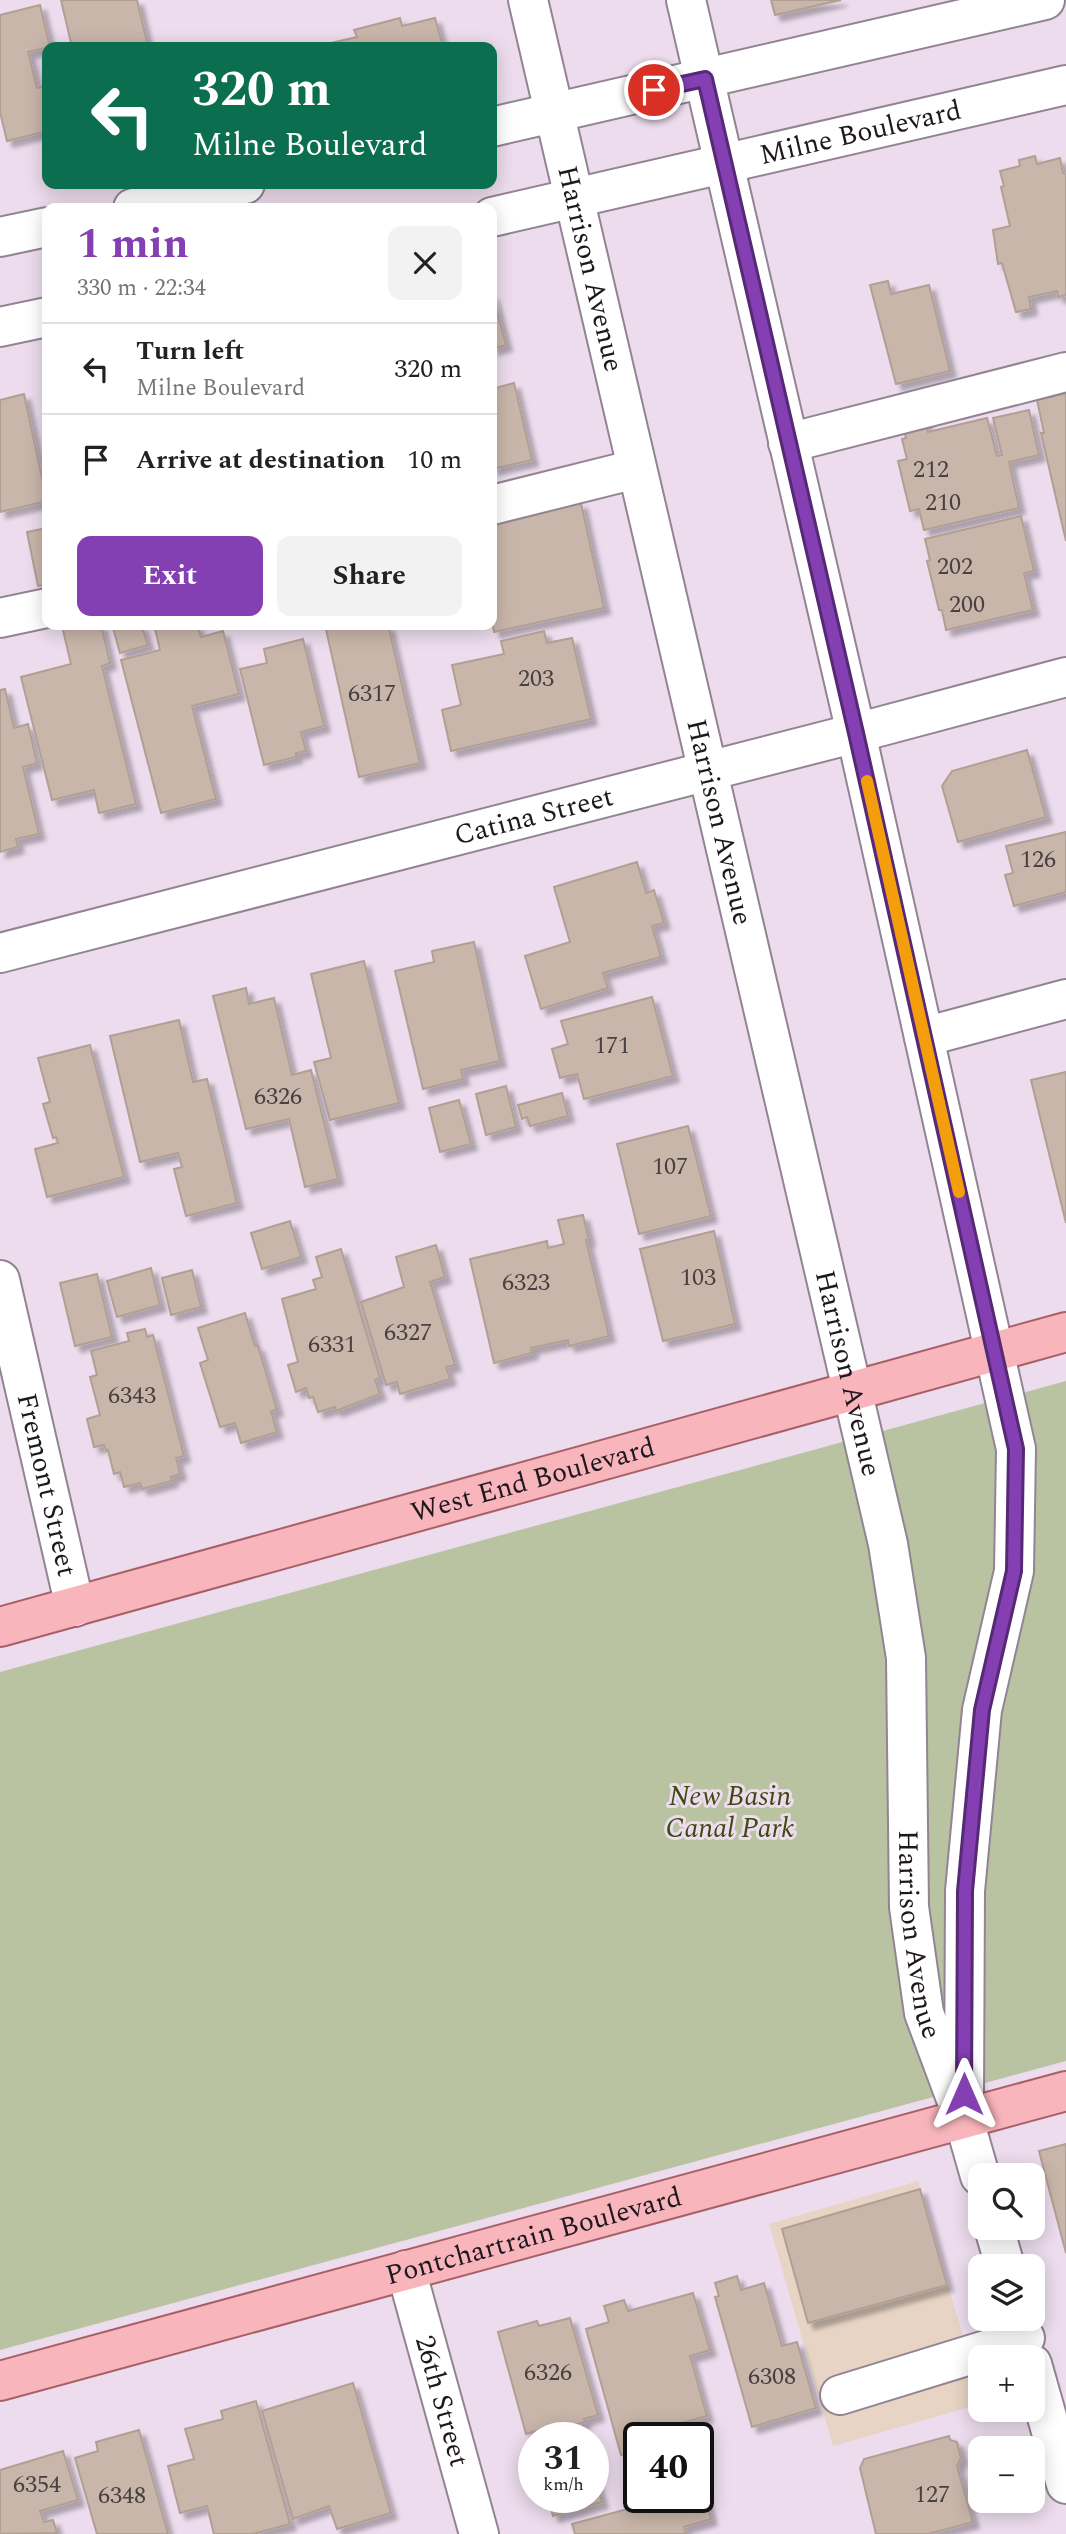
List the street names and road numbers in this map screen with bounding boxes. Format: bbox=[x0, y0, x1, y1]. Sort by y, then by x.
street label: Milne Boulevard bbox=[755, 88, 966, 176]
street label: Harrison Avenue bbox=[546, 161, 636, 376]
street label: Harrison Avenue bbox=[675, 715, 764, 929]
street label: Catina Street bbox=[449, 775, 618, 857]
street label: Harrison Avenue bbox=[803, 1266, 893, 1481]
street label: Fremont Street bbox=[5, 1389, 89, 1581]
street label: West End Boulevard bbox=[406, 1425, 660, 1534]
street label: Harrison Avenue bbox=[887, 1830, 953, 2045]
street label: Pontchartrain Boulevard bbox=[380, 2175, 687, 2297]
street label: 26th Street bbox=[404, 2330, 481, 2472]

